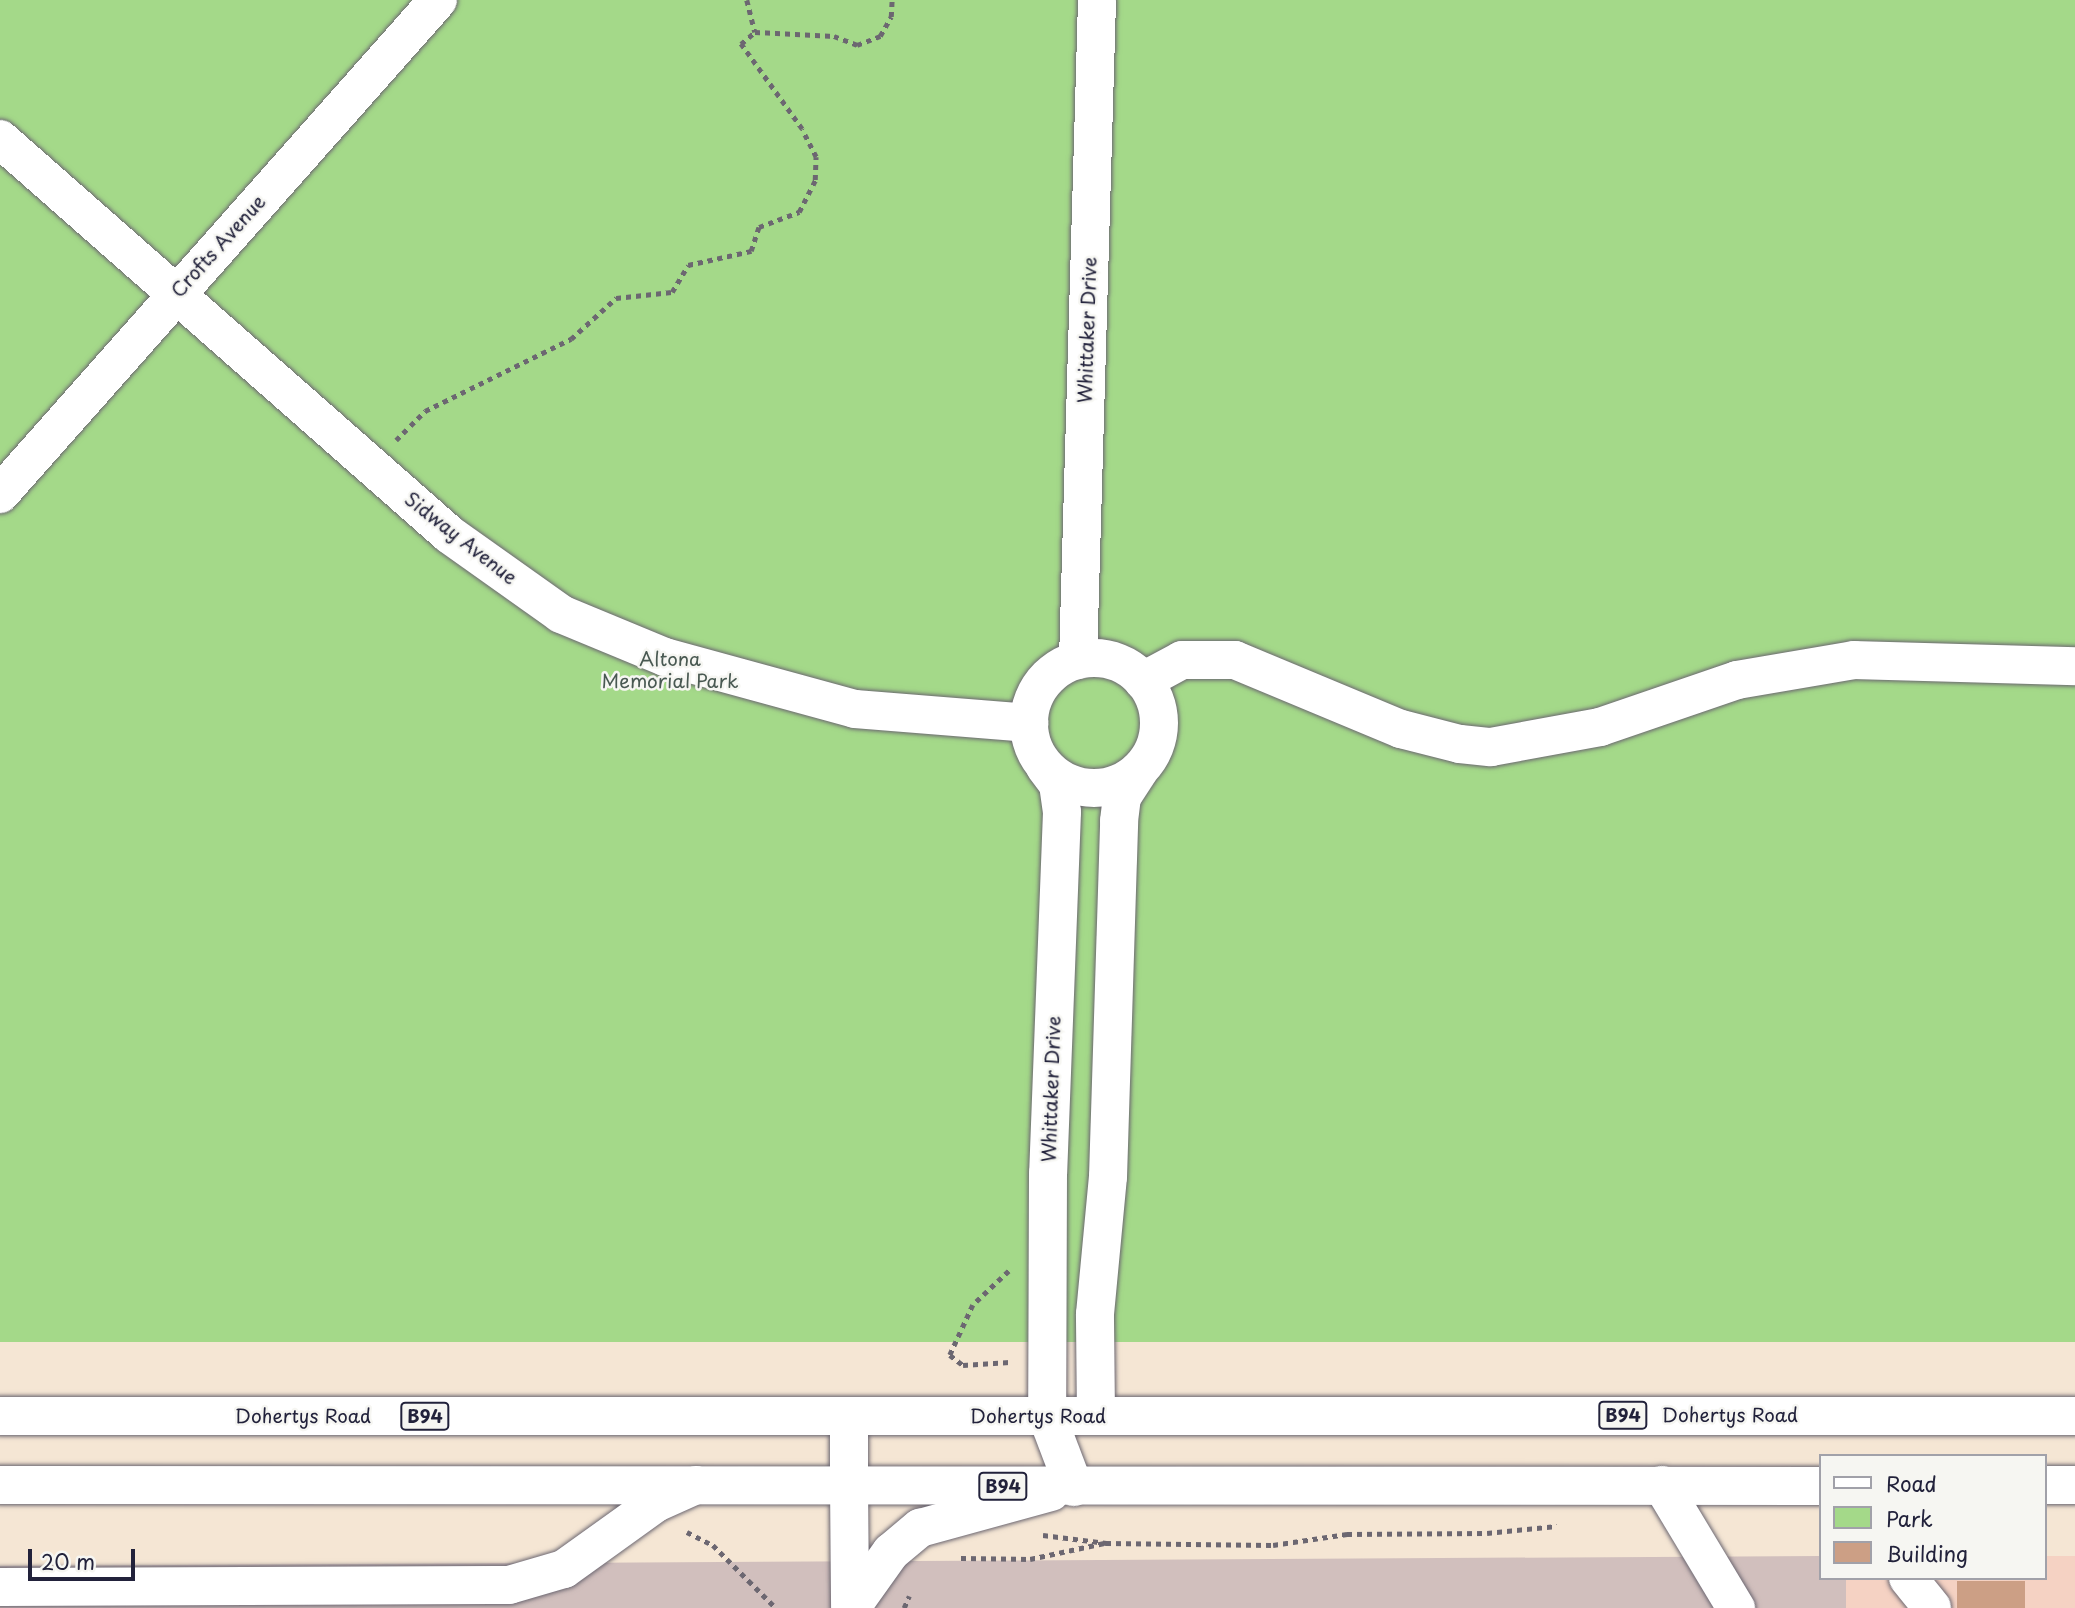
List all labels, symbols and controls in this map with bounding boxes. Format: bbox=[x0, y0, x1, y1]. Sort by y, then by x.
street label: Crofts Avenue bbox=[166, 190, 270, 302]
street label: Whittaker Drive bbox=[1073, 256, 1101, 404]
street label: Sidway Avenue bbox=[400, 487, 522, 589]
park label: Altona Memorial Park bbox=[602, 648, 738, 692]
street label: Whittaker Drive bbox=[1037, 1015, 1065, 1163]
road number: B94 bbox=[1597, 1400, 1649, 1430]
road number: B94 bbox=[399, 1401, 451, 1430]
street label: Dohertys Road bbox=[1662, 1404, 1798, 1426]
street label: Dohertys Road bbox=[235, 1405, 371, 1427]
street label: Dohertys Road bbox=[970, 1405, 1106, 1427]
legend bbox=[1820, 1454, 2047, 1580]
text: Road bbox=[1886, 1467, 1937, 1499]
road number: B94 bbox=[977, 1471, 1029, 1500]
text: Park bbox=[1886, 1502, 1933, 1534]
scale bar bbox=[32, 1534, 138, 1578]
text: Building bbox=[1886, 1537, 1968, 1569]
text: 20 m bbox=[41, 1545, 95, 1577]

